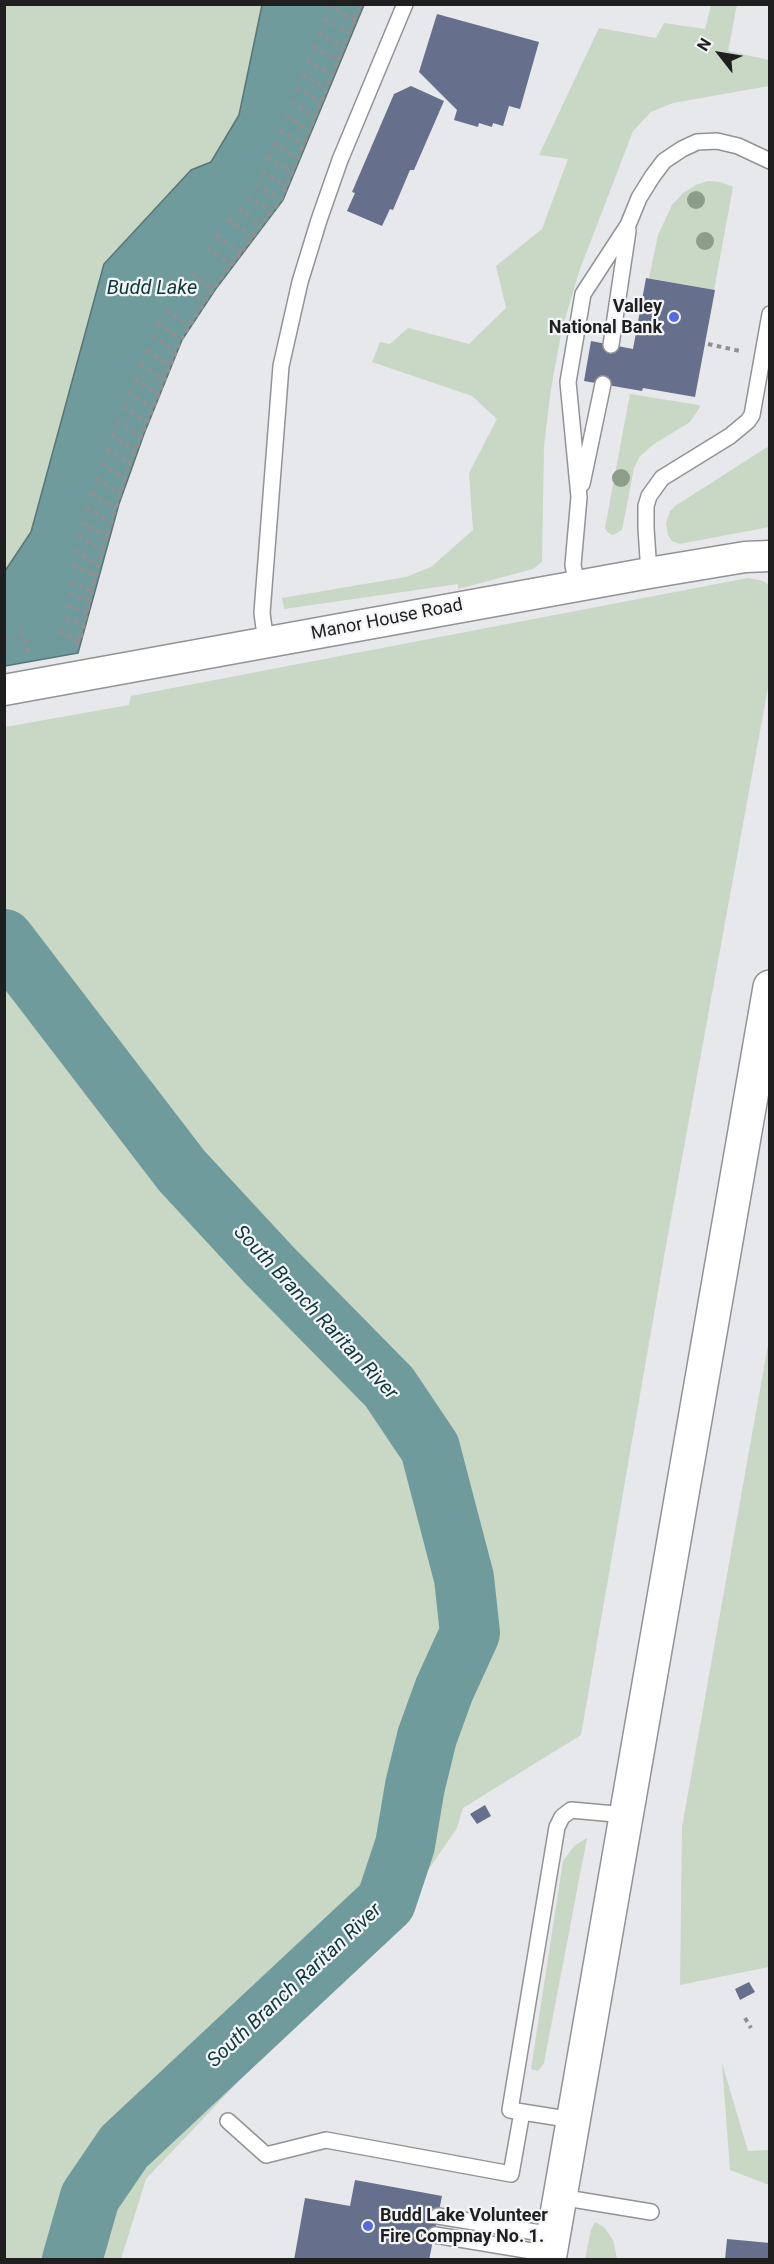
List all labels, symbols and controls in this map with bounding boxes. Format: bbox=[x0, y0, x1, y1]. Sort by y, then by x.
north arrow bbox=[690, 24, 750, 84]
text: N bbox=[693, 35, 715, 54]
water label: Budd Lake bbox=[107, 277, 197, 301]
place label: Valley National Bank bbox=[549, 296, 662, 338]
marker: Valley National Bank bbox=[667, 310, 681, 324]
street label: Manor House Road bbox=[309, 595, 465, 645]
water label: South Branch Raritan River bbox=[228, 1221, 402, 1405]
water label: South Branch Raritan River bbox=[203, 1899, 387, 2073]
place label: Budd Lake Volunteer Fire Compnay No. 1. bbox=[380, 2205, 548, 2248]
marker: Budd Lake Volunteer Fire Compnay No. 1. bbox=[361, 2219, 375, 2233]

